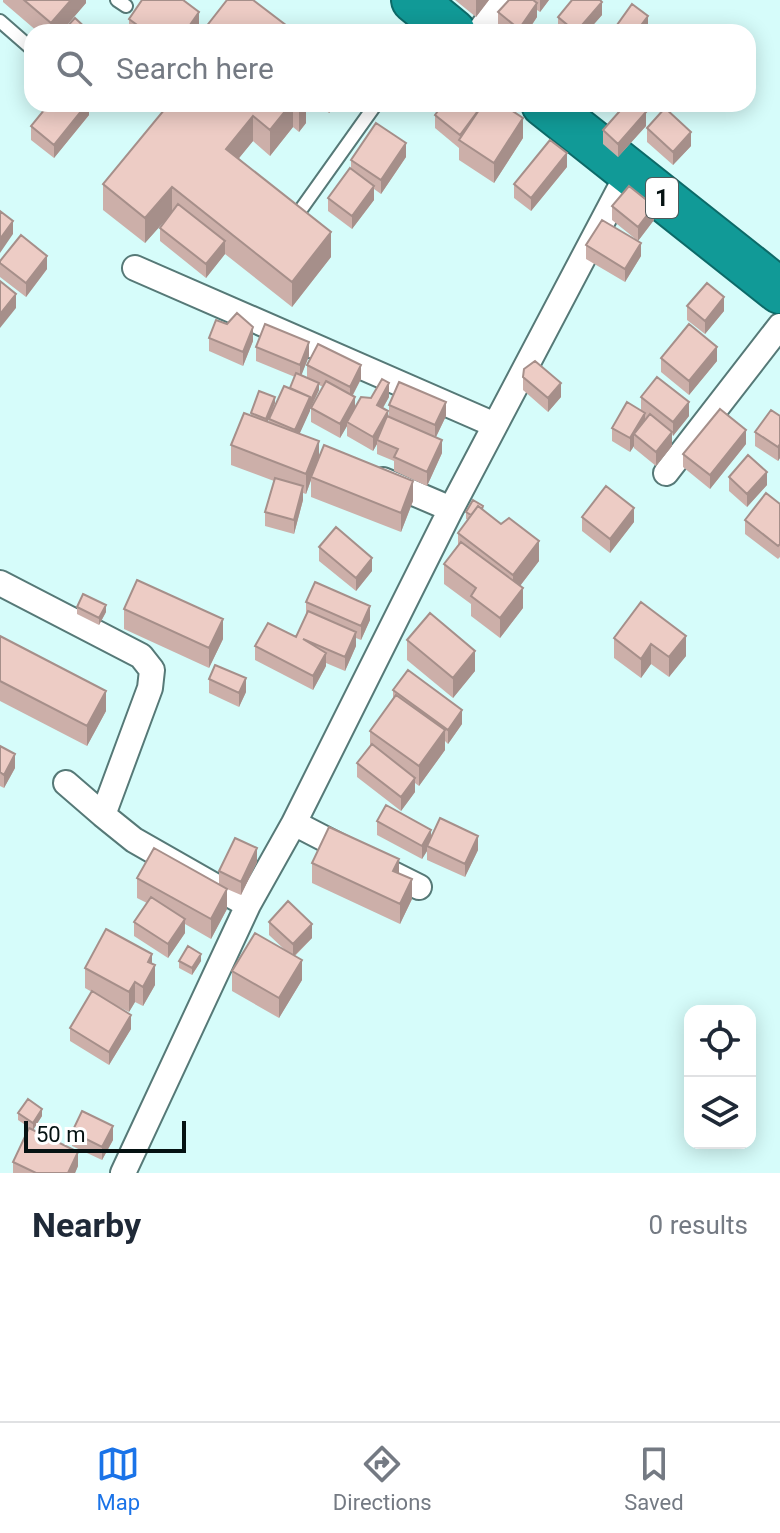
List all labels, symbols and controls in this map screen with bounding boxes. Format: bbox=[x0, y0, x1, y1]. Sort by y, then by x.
search box bbox=[24, 24, 756, 112]
icon: search bbox=[52, 46, 96, 90]
text: Search here bbox=[116, 51, 274, 86]
road number: 1 bbox=[646, 178, 678, 218]
map controls bbox=[684, 1005, 756, 1149]
button: locate bbox=[684, 1005, 756, 1077]
button: layers bbox=[684, 1077, 756, 1149]
scale bar bbox=[24, 1117, 186, 1153]
text: 50 m bbox=[36, 1122, 85, 1147]
text: Nearby bbox=[32, 1205, 141, 1245]
text: 0 results bbox=[649, 1210, 748, 1240]
tab: Map bbox=[96, 1442, 140, 1515]
tab: Directions bbox=[333, 1442, 432, 1515]
tab: Saved bbox=[624, 1442, 684, 1515]

